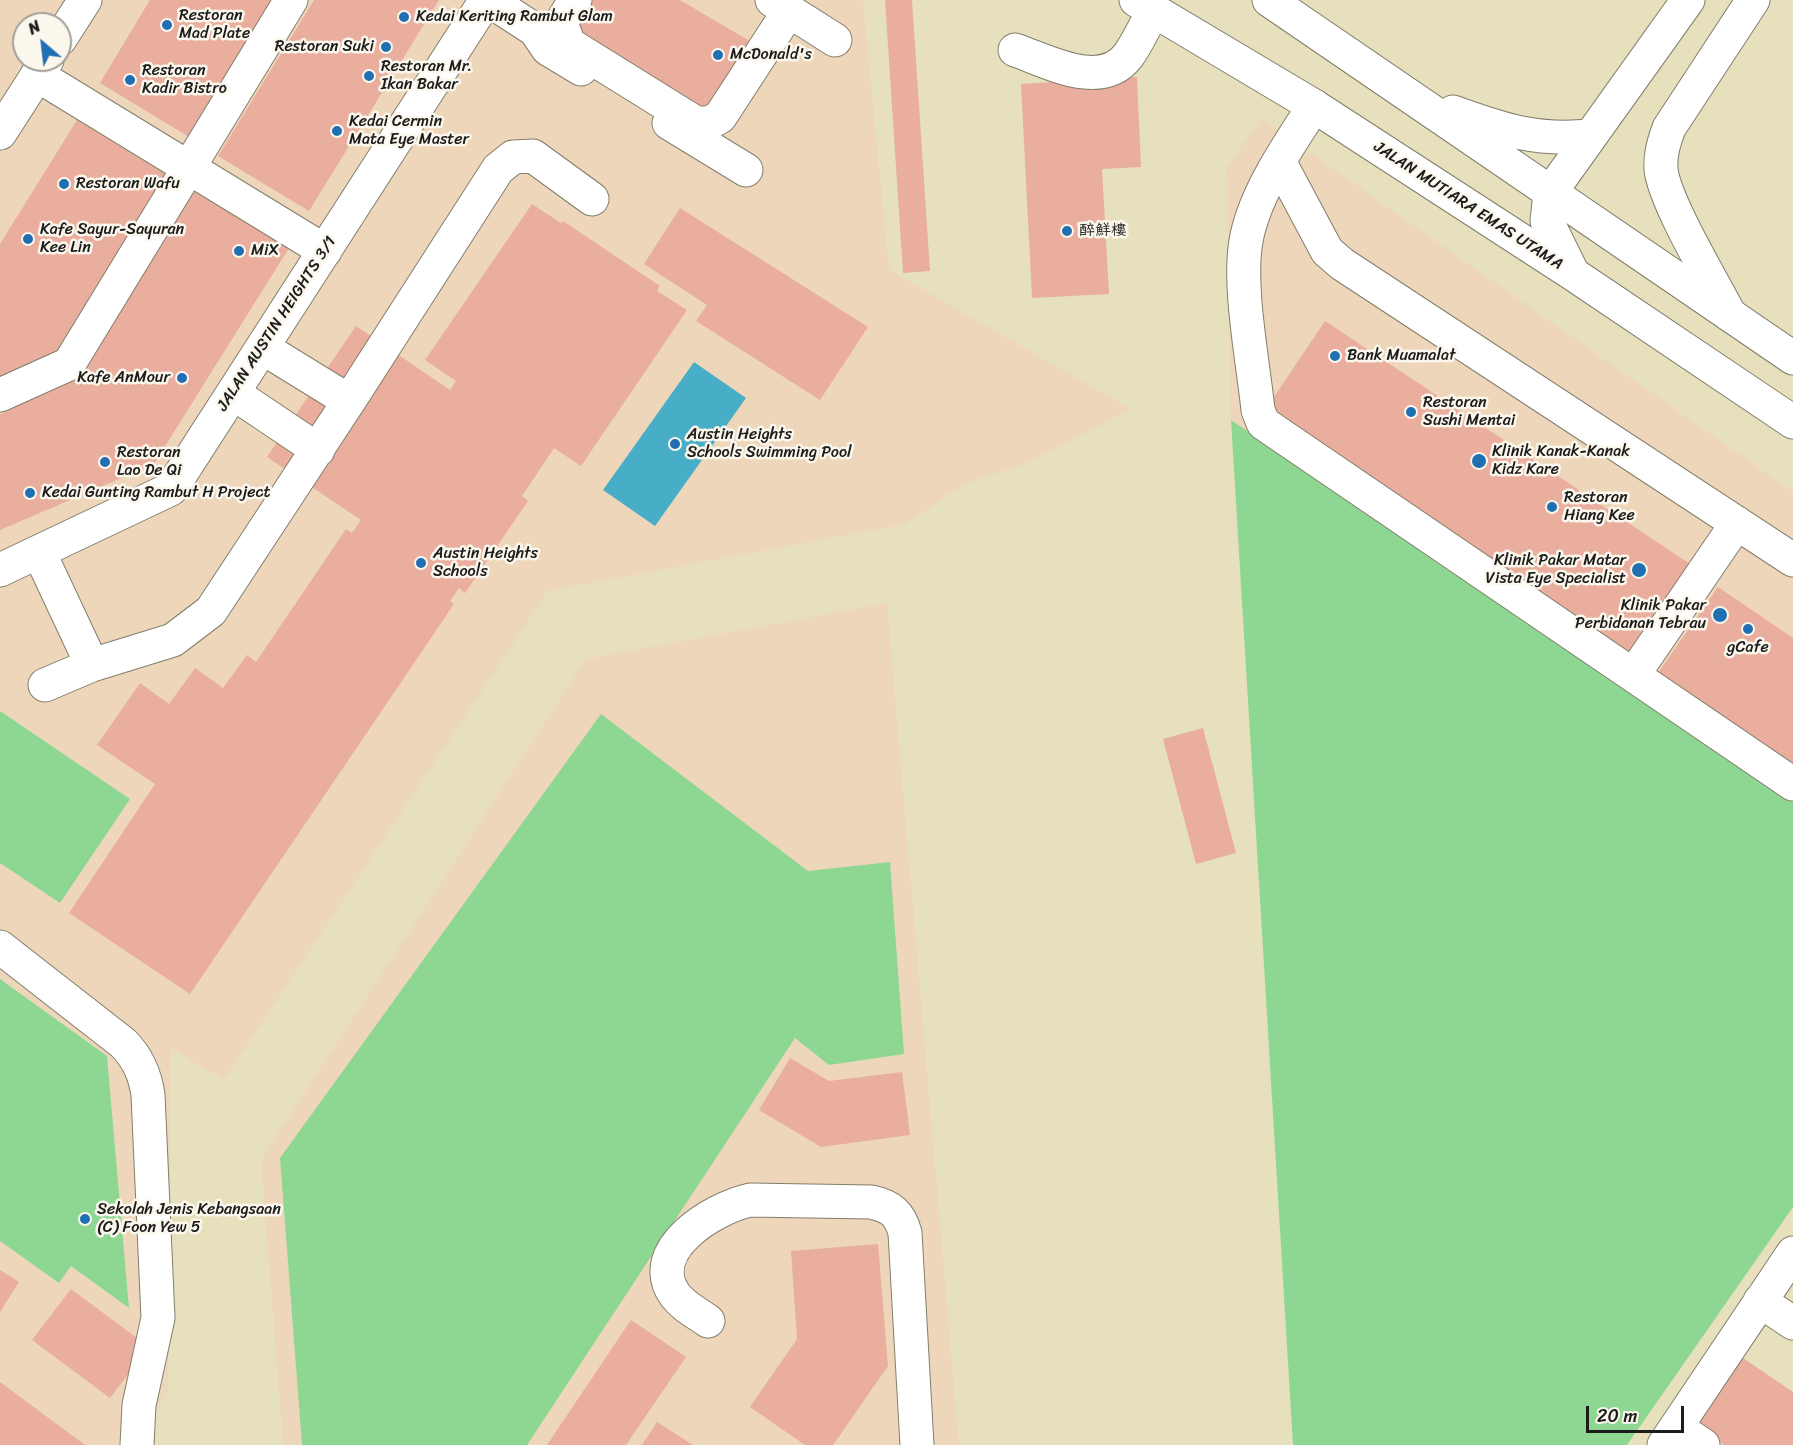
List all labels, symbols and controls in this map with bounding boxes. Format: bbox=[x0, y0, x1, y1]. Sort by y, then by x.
place label: Restoran Mad Plate bbox=[179, 6, 250, 44]
place label: Kedai Keriting Rambut Glam bbox=[416, 7, 613, 27]
marker: Kedai Keriting Rambut Glam bbox=[397, 10, 411, 24]
north arrow bbox=[12, 12, 72, 72]
text: N bbox=[23, 12, 46, 43]
marker: Restoran Mad Plate bbox=[160, 18, 174, 32]
place label: Restoran Suki bbox=[275, 37, 374, 57]
marker: Restoran Suki bbox=[379, 40, 393, 54]
place label: McDonald's bbox=[730, 45, 812, 65]
marker: McDonald's bbox=[711, 48, 725, 62]
place label: Restoran Mr. Ikan Bakar bbox=[381, 57, 472, 95]
place label: Restoran Kadir Bistro bbox=[142, 61, 227, 99]
marker: Restoran Mr. Ikan Bakar bbox=[362, 69, 376, 83]
marker: Restoran Kadir Bistro bbox=[123, 73, 137, 87]
place label: Kedai Cermin Mata Eye Master bbox=[349, 112, 469, 150]
marker: Kedai Cermin Mata Eye Master bbox=[330, 124, 344, 138]
street label: JALAN MUTIARA EMAS UTAMA bbox=[1370, 138, 1566, 274]
place label: Restoran Wafu bbox=[76, 174, 180, 194]
marker: Restoran Wafu bbox=[57, 177, 71, 191]
place label: Kafe Sayur-Sayuran Kee Lin bbox=[40, 220, 184, 258]
place label: 醉鮮樓 bbox=[1079, 221, 1127, 241]
marker: 醉鮮樓 bbox=[1060, 224, 1074, 238]
marker: Kafe Sayur-Sayuran Kee Lin bbox=[21, 232, 35, 246]
street label: JALAN AUSTIN HEIGHTS 3/1 bbox=[213, 233, 341, 415]
place label: MiX bbox=[251, 241, 279, 261]
marker: MiX bbox=[232, 244, 246, 258]
place label: Bank Muamalat bbox=[1347, 346, 1455, 366]
marker: Bank Muamalat bbox=[1328, 349, 1342, 363]
place label: Kafe AnMour bbox=[77, 368, 170, 388]
marker: Kafe AnMour bbox=[175, 371, 189, 385]
place label: Restoran Sushi Mentai bbox=[1423, 393, 1515, 431]
marker: Restoran Sushi Mentai bbox=[1404, 405, 1418, 419]
place label: Austin Heights Schools Swimming Pool bbox=[687, 425, 852, 463]
marker: Austin Heights Schools Swimming Pool bbox=[668, 437, 682, 451]
place label: Klinik Kanak-Kanak Kidz Kare bbox=[1492, 442, 1630, 480]
place label: Restoran Lao De Qi bbox=[117, 443, 181, 481]
marker: Klinik Kanak-Kanak Kidz Kare bbox=[1470, 452, 1488, 470]
marker: Restoran Lao De Qi bbox=[98, 455, 112, 469]
place label: Kedai Gunting Rambut H Project bbox=[42, 483, 271, 503]
marker: Kedai Gunting Rambut H Project bbox=[23, 486, 37, 500]
place label: Restoran Hiang Kee bbox=[1564, 488, 1635, 526]
marker: Restoran Hiang Kee bbox=[1545, 500, 1559, 514]
place label: Austin Heights Schools bbox=[433, 544, 538, 582]
place label: Klinik Pakar Matar Vista Eye Specialist bbox=[1485, 551, 1626, 589]
marker: Austin Heights Schools bbox=[414, 556, 428, 570]
marker: Klinik Pakar Matar Vista Eye Specialist bbox=[1630, 561, 1648, 579]
place label: Klinik Pakar Perbidanan Tebrau bbox=[1575, 596, 1706, 634]
marker: Klinik Pakar Perbidanan Tebrau bbox=[1711, 606, 1729, 624]
marker: gCafe bbox=[1741, 622, 1755, 636]
place label: gCafe bbox=[1727, 638, 1769, 658]
place label: Sekolah Jenis Kebangsaan (C) Foon Yew 5 bbox=[97, 1200, 281, 1238]
marker: Sekolah Jenis Kebangsaan (C) Foon Yew 5 bbox=[78, 1212, 92, 1226]
scale bar bbox=[1589, 1394, 1686, 1432]
text: 20 m bbox=[1597, 1400, 1637, 1432]

